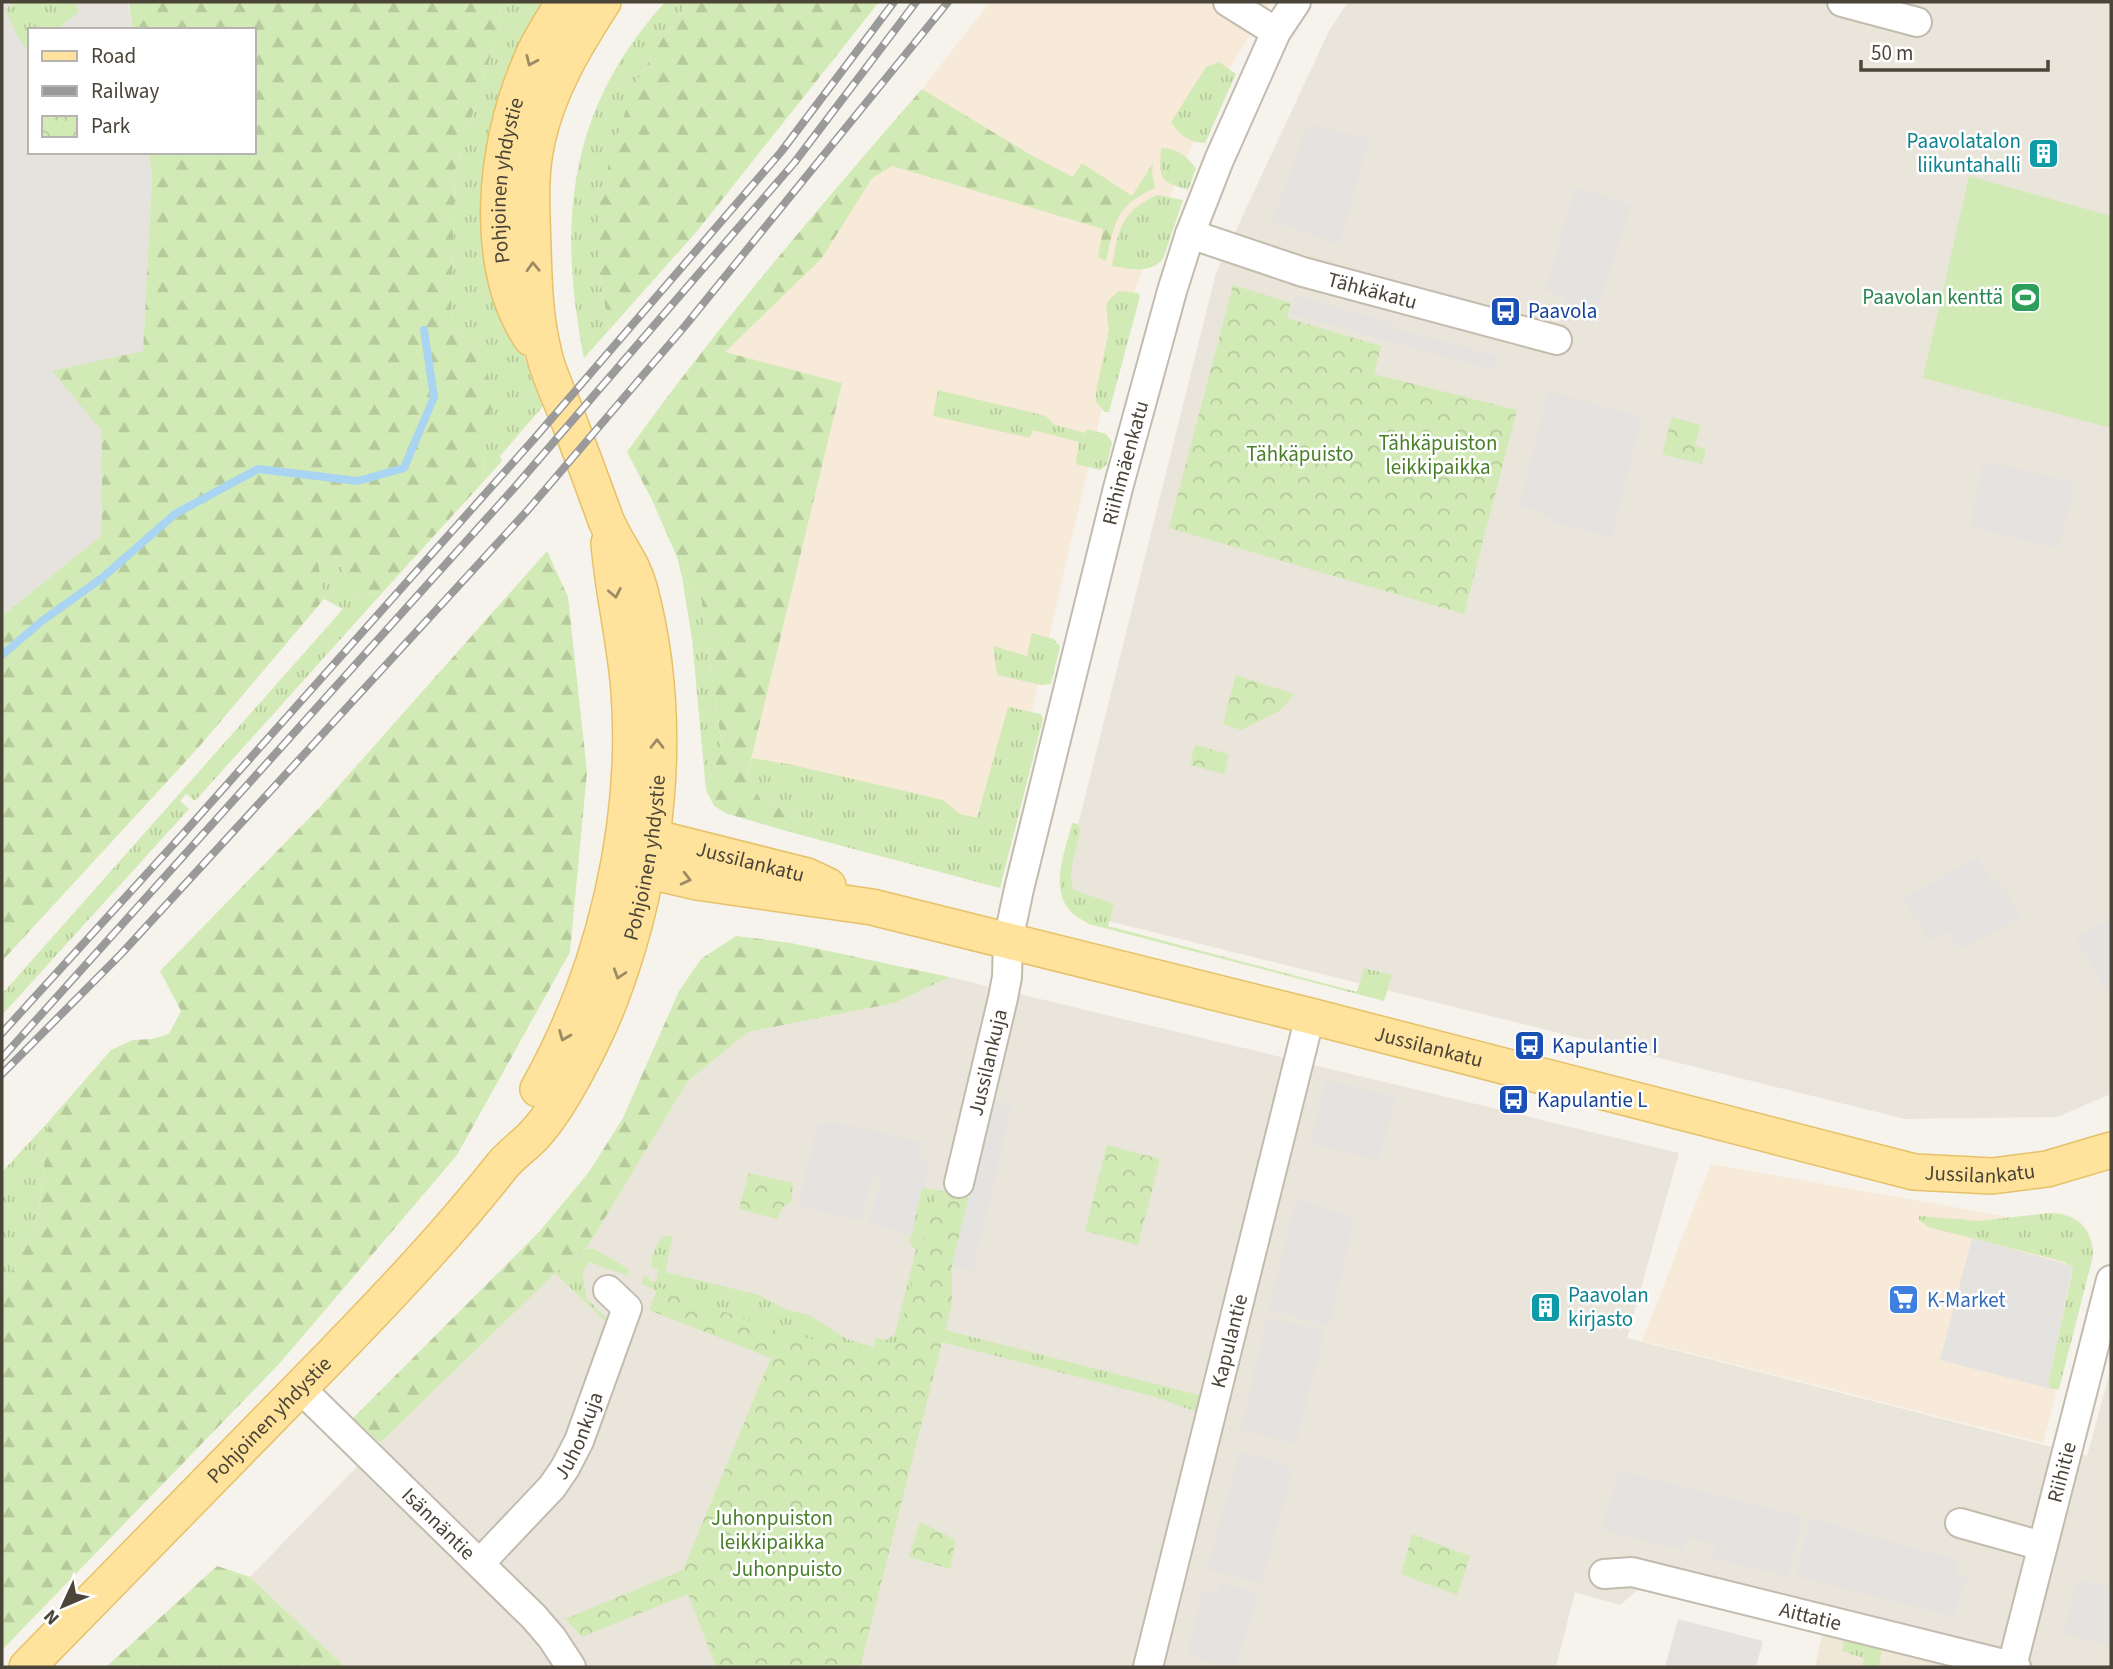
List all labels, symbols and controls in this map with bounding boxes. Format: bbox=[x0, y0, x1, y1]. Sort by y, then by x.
legend bbox=[28, 28, 256, 154]
scale bar bbox=[1861, 28, 2048, 72]
text: 50 m bbox=[1871, 38, 1913, 68]
text: Road bbox=[91, 41, 136, 71]
one-way arrow bbox=[525, 54, 539, 66]
text: Railway bbox=[91, 76, 159, 106]
street label: Pohjoinen yhdystie bbox=[484, 94, 531, 266]
text: Park bbox=[91, 111, 131, 141]
place label: Paavolatalon liikuntahalli bbox=[1907, 126, 2021, 180]
building icon: Paavolatalon liikuntahalli bbox=[2027, 136, 2061, 170]
one-way arrow bbox=[526, 261, 541, 272]
street label: Tähkäkatu bbox=[1324, 264, 1420, 317]
sports icon: Paavolan kenttä bbox=[2009, 280, 2043, 314]
place label: Paavolan kenttä bbox=[1862, 282, 2003, 312]
bus stop icon: Paavola bbox=[1488, 294, 1522, 328]
place label: Paavola bbox=[1528, 296, 1597, 326]
street label: Riihimäenkatu bbox=[1094, 397, 1156, 528]
park label: Tähkäpuiston leikkipaikka bbox=[1379, 428, 1497, 482]
park label: Tähkäpuisto bbox=[1246, 439, 1354, 469]
one-way arrow bbox=[607, 587, 622, 599]
one-way arrow bbox=[649, 738, 665, 749]
street label: Pohjoinen yhdystie bbox=[615, 774, 673, 944]
street label: Jussilankatu bbox=[693, 834, 808, 890]
one-way arrow bbox=[679, 871, 691, 885]
one-way arrow bbox=[613, 967, 627, 980]
street label: Jussilankuja bbox=[960, 1006, 1015, 1119]
street label: Jussilankatu bbox=[1372, 1018, 1486, 1075]
one-way arrow bbox=[559, 1029, 573, 1041]
bus stop icon: Kapulantie I bbox=[1512, 1029, 1546, 1063]
place label: Kapulantie I bbox=[1552, 1031, 1658, 1061]
bus stop icon: Kapulantie L bbox=[1497, 1083, 1531, 1117]
place label: Kapulantie L bbox=[1537, 1085, 1647, 1115]
street label: Jussilankatu bbox=[1924, 1156, 2037, 1191]
place label: Paavolan kirjasto bbox=[1568, 1280, 1649, 1334]
supermarket icon: K-Market bbox=[1887, 1283, 1921, 1317]
place label: K-Market bbox=[1927, 1285, 2006, 1315]
building icon: Paavolan kirjasto bbox=[1528, 1290, 1562, 1324]
street label: Kapulantie bbox=[1203, 1291, 1255, 1391]
street label: Pohjoinen yhdystie bbox=[200, 1349, 338, 1490]
street label: Juhonkuja bbox=[546, 1388, 611, 1486]
street label: Riihitie bbox=[2040, 1439, 2084, 1506]
street label: Isännäntie bbox=[395, 1481, 482, 1567]
park label: Juhonpuiston leikkipaikka bbox=[711, 1503, 833, 1557]
park label: Juhonpuisto bbox=[732, 1554, 842, 1584]
north arrow bbox=[28, 1571, 98, 1641]
street label: Aittatie bbox=[1776, 1594, 1845, 1638]
text: N bbox=[38, 1603, 66, 1631]

